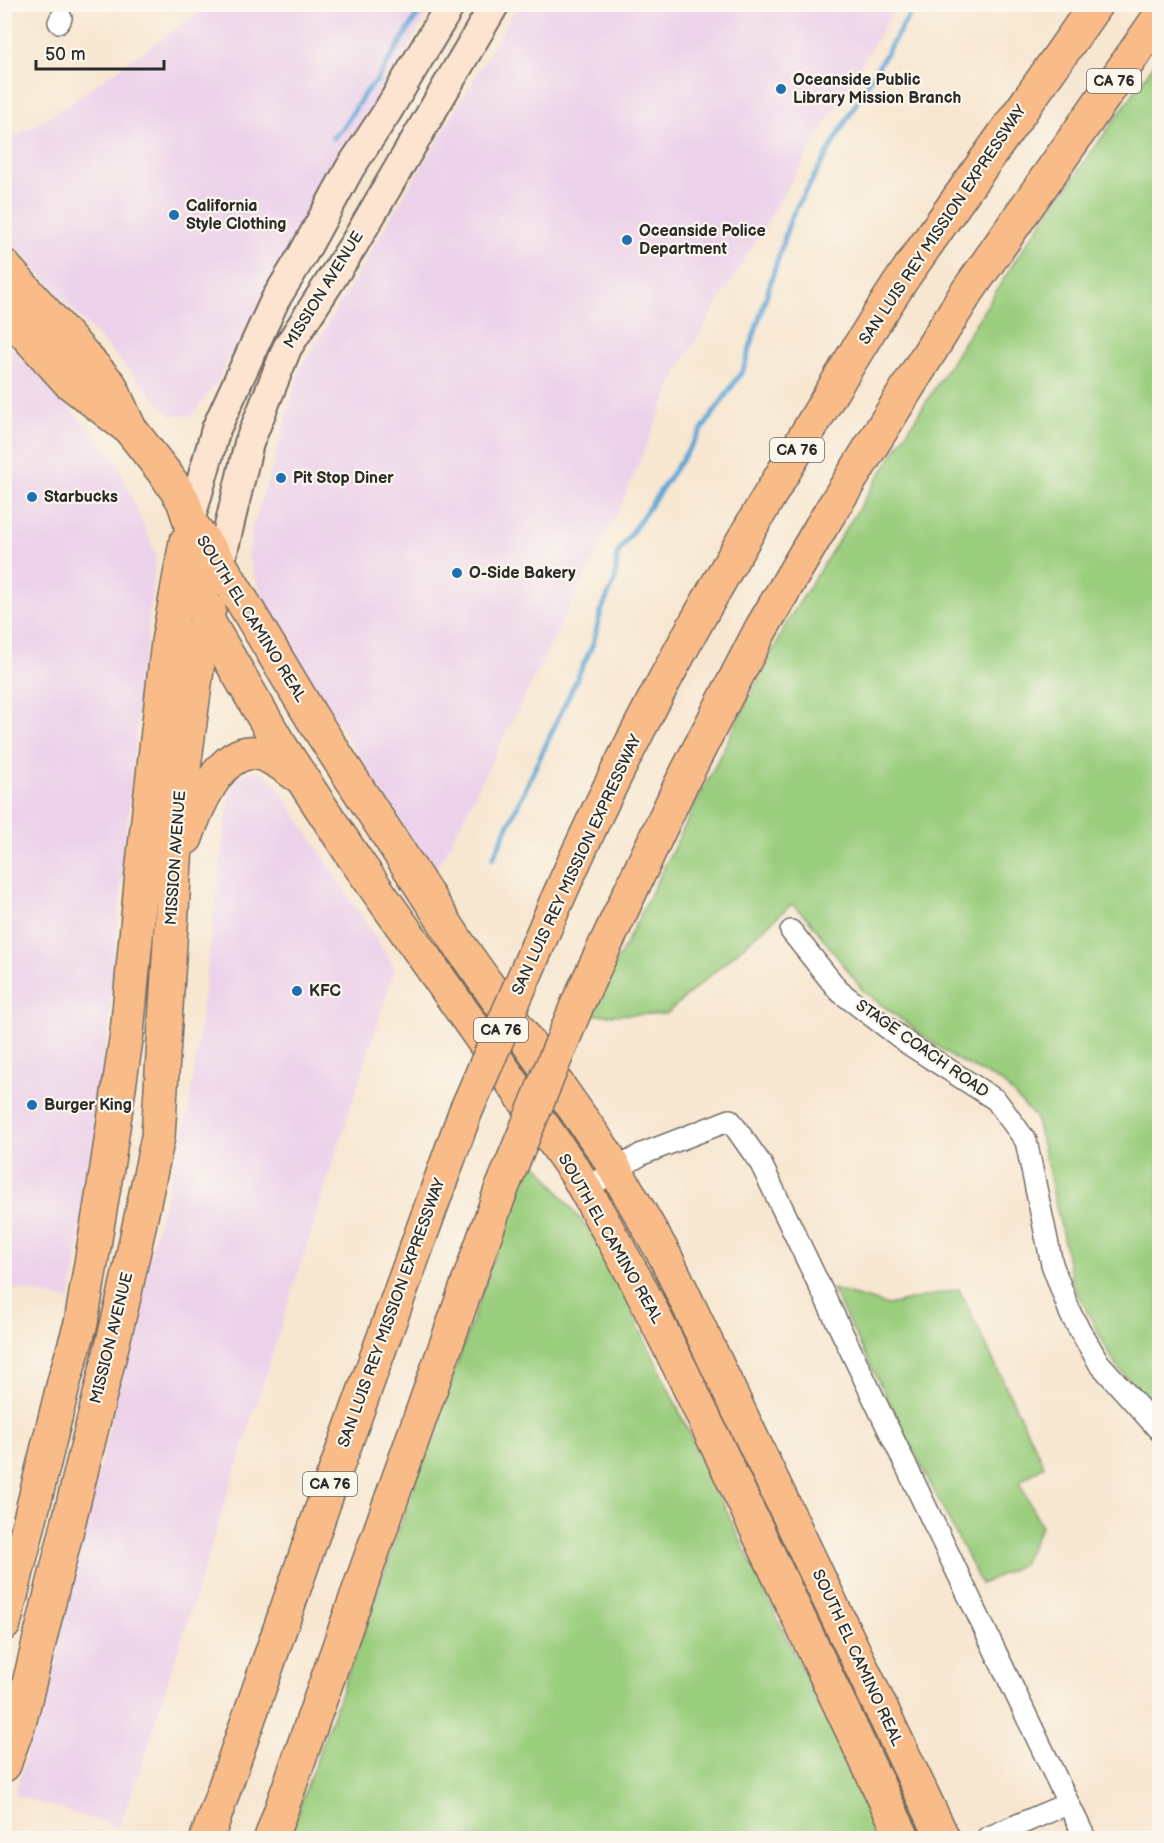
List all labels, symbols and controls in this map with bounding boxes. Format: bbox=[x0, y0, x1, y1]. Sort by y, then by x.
scale bar bbox=[36, 33, 164, 71]
text: 50 m bbox=[45, 44, 86, 65]
road number: CA 76 bbox=[1087, 69, 1141, 93]
place label: Oceanside Public Library Mission Branch bbox=[793, 71, 961, 108]
marker: Oceanside Public Library Mission Branch bbox=[774, 82, 788, 96]
street label: SAN LUIS REY MISSION EXPRESSWAY bbox=[855, 101, 1031, 348]
place label: California Style Clothing bbox=[186, 197, 286, 234]
marker: California Style Clothing bbox=[167, 208, 181, 222]
place label: Oceanside Police Department bbox=[639, 222, 766, 259]
street label: MISSION AVENUE bbox=[280, 228, 368, 352]
marker: Oceanside Police Department bbox=[620, 233, 634, 247]
road number: CA 76 bbox=[770, 438, 824, 462]
place label: Pit Stop Diner bbox=[293, 469, 394, 488]
marker: Pit Stop Diner bbox=[274, 471, 288, 485]
place label: Starbucks bbox=[44, 488, 118, 507]
marker: Starbucks bbox=[25, 490, 39, 504]
street label: SOUTH EL CAMINO REAL bbox=[192, 532, 311, 706]
place label: O-Side Bakery bbox=[469, 564, 576, 583]
marker: O-Side Bakery bbox=[450, 566, 464, 580]
street label: SAN LUIS REY MISSION EXPRESSWAY bbox=[508, 731, 646, 998]
street label: MISSION AVENUE bbox=[162, 790, 190, 926]
place label: KFC bbox=[309, 982, 341, 1001]
marker: KFC bbox=[290, 984, 304, 998]
street label: STAGE COACH ROAD bbox=[852, 996, 992, 1102]
road number: CA 76 bbox=[474, 1018, 528, 1042]
place label: Burger King bbox=[44, 1096, 132, 1115]
marker: Burger King bbox=[25, 1098, 39, 1112]
street label: SOUTH EL CAMINO REAL bbox=[554, 1151, 667, 1328]
street label: SAN LUIS REY MISSION EXPRESSWAY bbox=[334, 1175, 450, 1450]
street label: MISSION AVENUE bbox=[86, 1270, 138, 1406]
road number: CA 76 bbox=[303, 1472, 357, 1496]
street label: SOUTH EL CAMINO REAL bbox=[808, 1567, 907, 1750]

